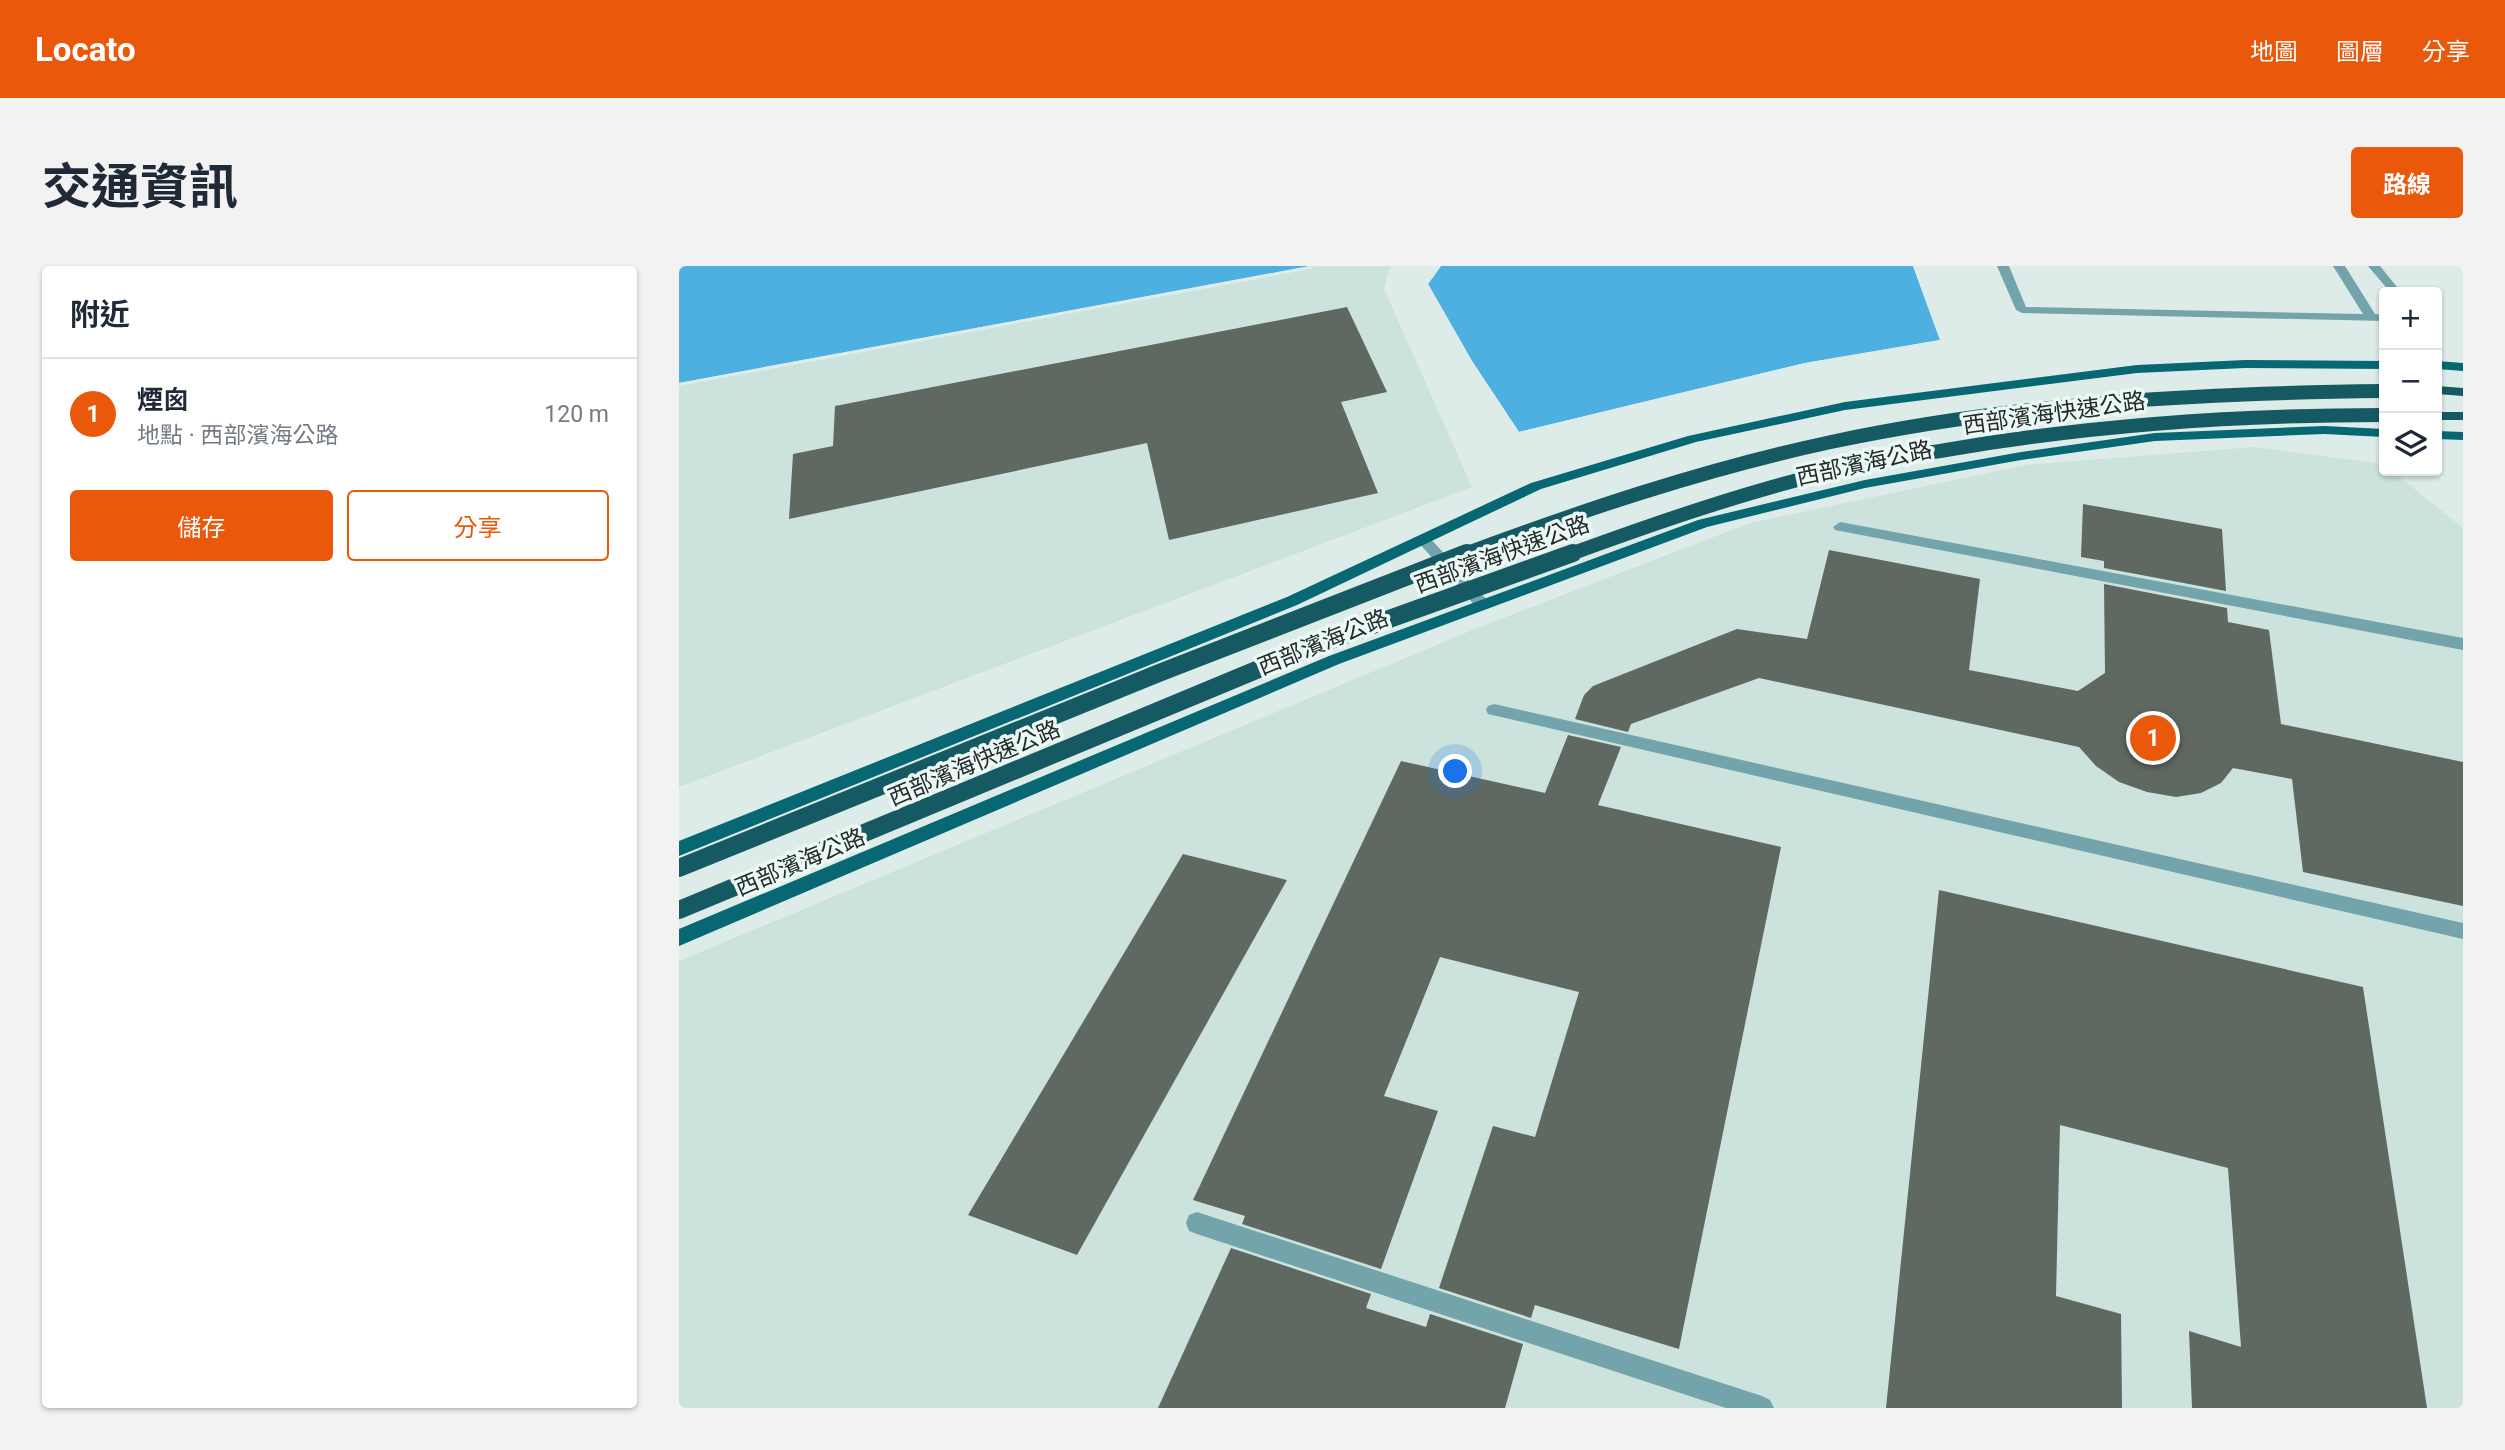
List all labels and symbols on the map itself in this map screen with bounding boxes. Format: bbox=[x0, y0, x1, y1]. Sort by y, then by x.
street label: 西部濱海快速公路 bbox=[1961, 387, 2147, 440]
street label: 西部濱海公路 bbox=[1794, 436, 1934, 491]
street label: 西部濱海快速公路 bbox=[1411, 510, 1593, 599]
street label: 西部濱海公路 bbox=[1254, 604, 1392, 681]
pin: 1 bbox=[2130, 712, 2176, 764]
street label: 西部濱海快速公路 bbox=[884, 715, 1064, 812]
your location bbox=[1438, 754, 1472, 788]
street label: 西部濱海公路 bbox=[731, 823, 869, 902]

